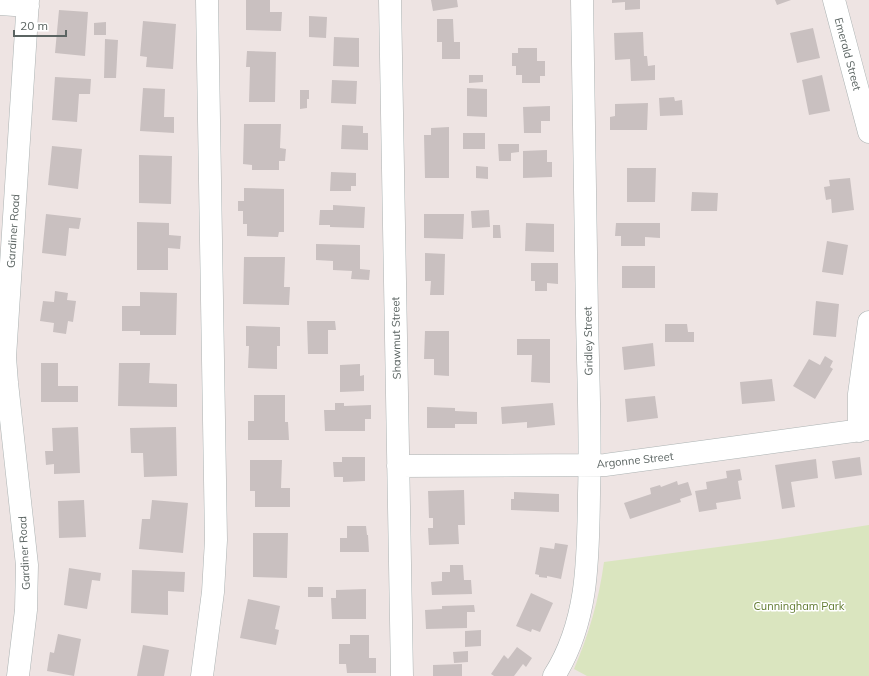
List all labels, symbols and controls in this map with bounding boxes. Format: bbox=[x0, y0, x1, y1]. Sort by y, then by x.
scale bar bbox=[14, 12, 66, 38]
street label: Emerald Street bbox=[832, 16, 865, 92]
text: 20 m bbox=[20, 18, 48, 33]
street label: Gardiner Road bbox=[3, 194, 23, 268]
street label: Shawmut Street bbox=[388, 296, 404, 379]
street label: Gridley Street bbox=[580, 306, 596, 376]
street label: Argonne Street bbox=[596, 449, 674, 471]
street label: Gardiner Road bbox=[15, 516, 33, 590]
park label: Cunningham Park bbox=[753, 599, 845, 613]

